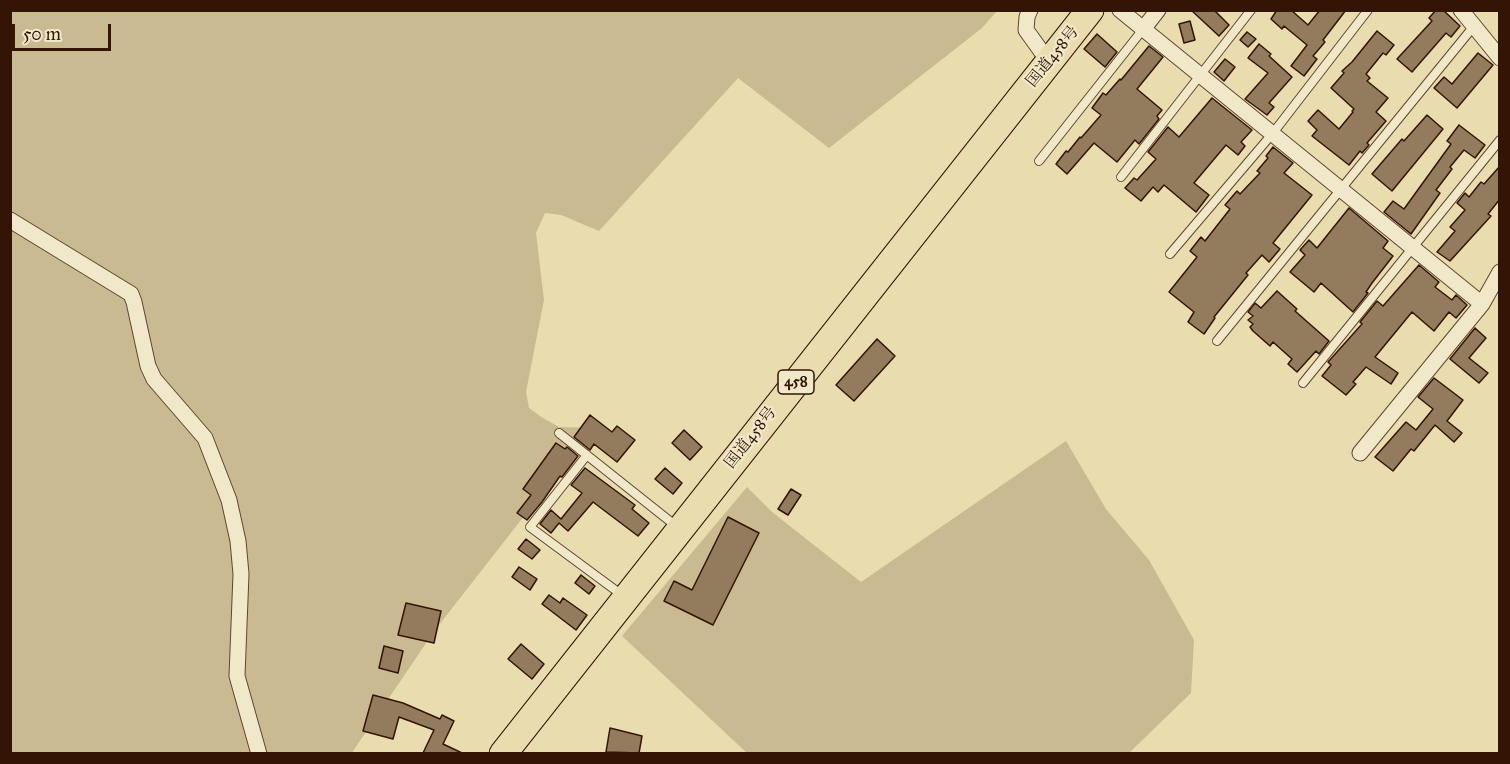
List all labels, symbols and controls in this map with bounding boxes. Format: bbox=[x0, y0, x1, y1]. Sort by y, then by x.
scale bar bbox=[15, 12, 114, 50]
text: 50 m bbox=[23, 23, 61, 45]
street label: 国道458号 bbox=[1023, 23, 1083, 91]
road number: 458 bbox=[778, 370, 814, 394]
street label: 国道458号 bbox=[721, 403, 781, 473]

